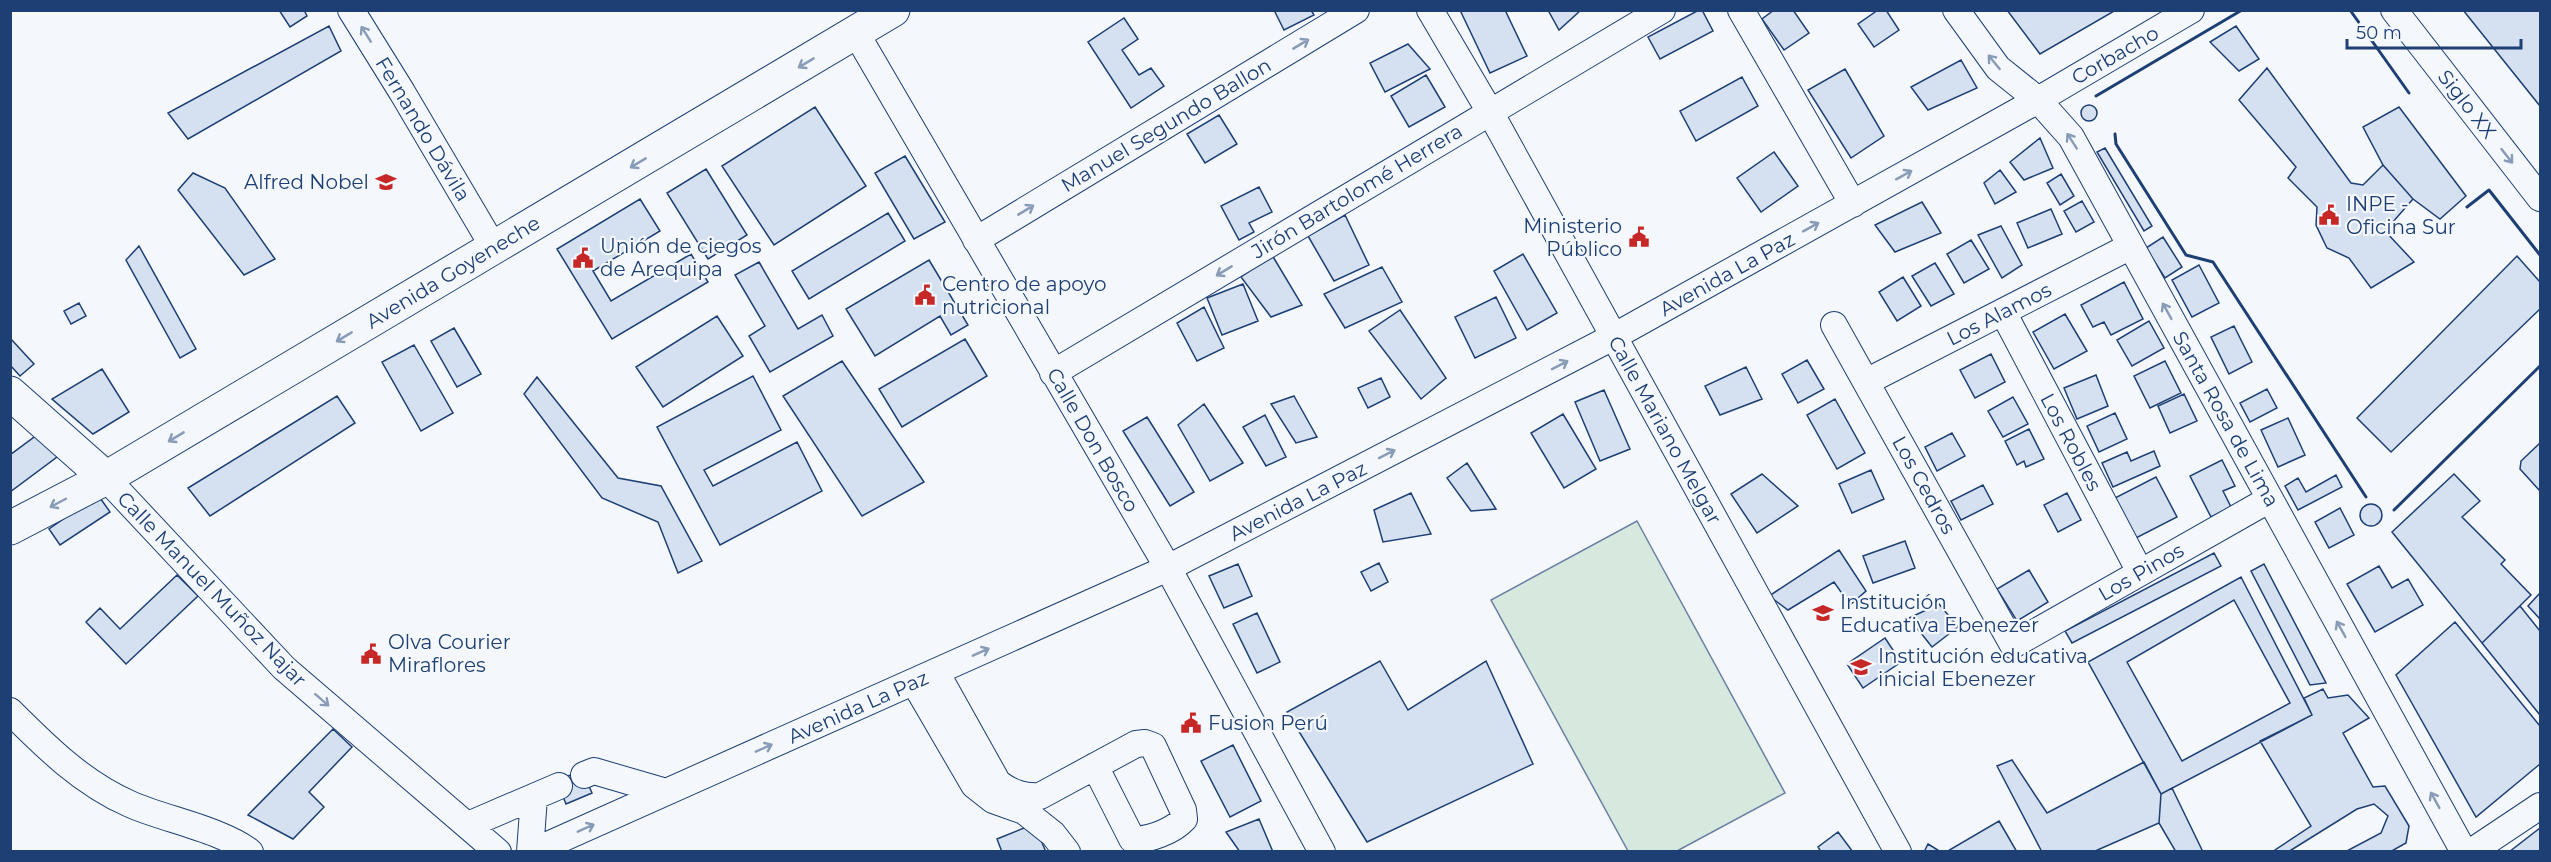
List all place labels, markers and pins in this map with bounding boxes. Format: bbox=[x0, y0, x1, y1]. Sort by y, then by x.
place label: Alfred Nobel bbox=[244, 170, 369, 194]
school or university icon: Alfred Nobel bbox=[374, 170, 398, 194]
place label: INPE - Oficina Sur bbox=[2346, 192, 2456, 239]
public building icon: INPE - Oficina Sur bbox=[2317, 203, 2341, 227]
place label: Ministerio Público bbox=[1523, 214, 1622, 261]
public building icon: Ministerio Público bbox=[1627, 225, 1651, 249]
place label: Unión de ciegos de Arequipa bbox=[600, 234, 762, 281]
public building icon: Unión de ciegos de Arequipa bbox=[571, 246, 595, 270]
place label: Centro de apoyo nutricional bbox=[942, 272, 1107, 319]
public building icon: Centro de apoyo nutricional bbox=[913, 283, 937, 307]
place label: Institución Educativa Ebenezer bbox=[1840, 590, 2039, 637]
school or university icon: Institución Educativa Ebenezer bbox=[1811, 601, 1835, 625]
place label: Olva Courier Miraflores bbox=[388, 630, 511, 677]
public building icon: Olva Courier Miraflores bbox=[359, 642, 383, 666]
place label: Institución educativa inicial Ebenezer bbox=[1878, 644, 2088, 691]
school or university icon: Institución educativa inicial Ebenezer bbox=[1849, 655, 1873, 679]
public building icon: Fusion Perú bbox=[1179, 711, 1203, 735]
place label: Fusion Perú bbox=[1208, 711, 1328, 735]

